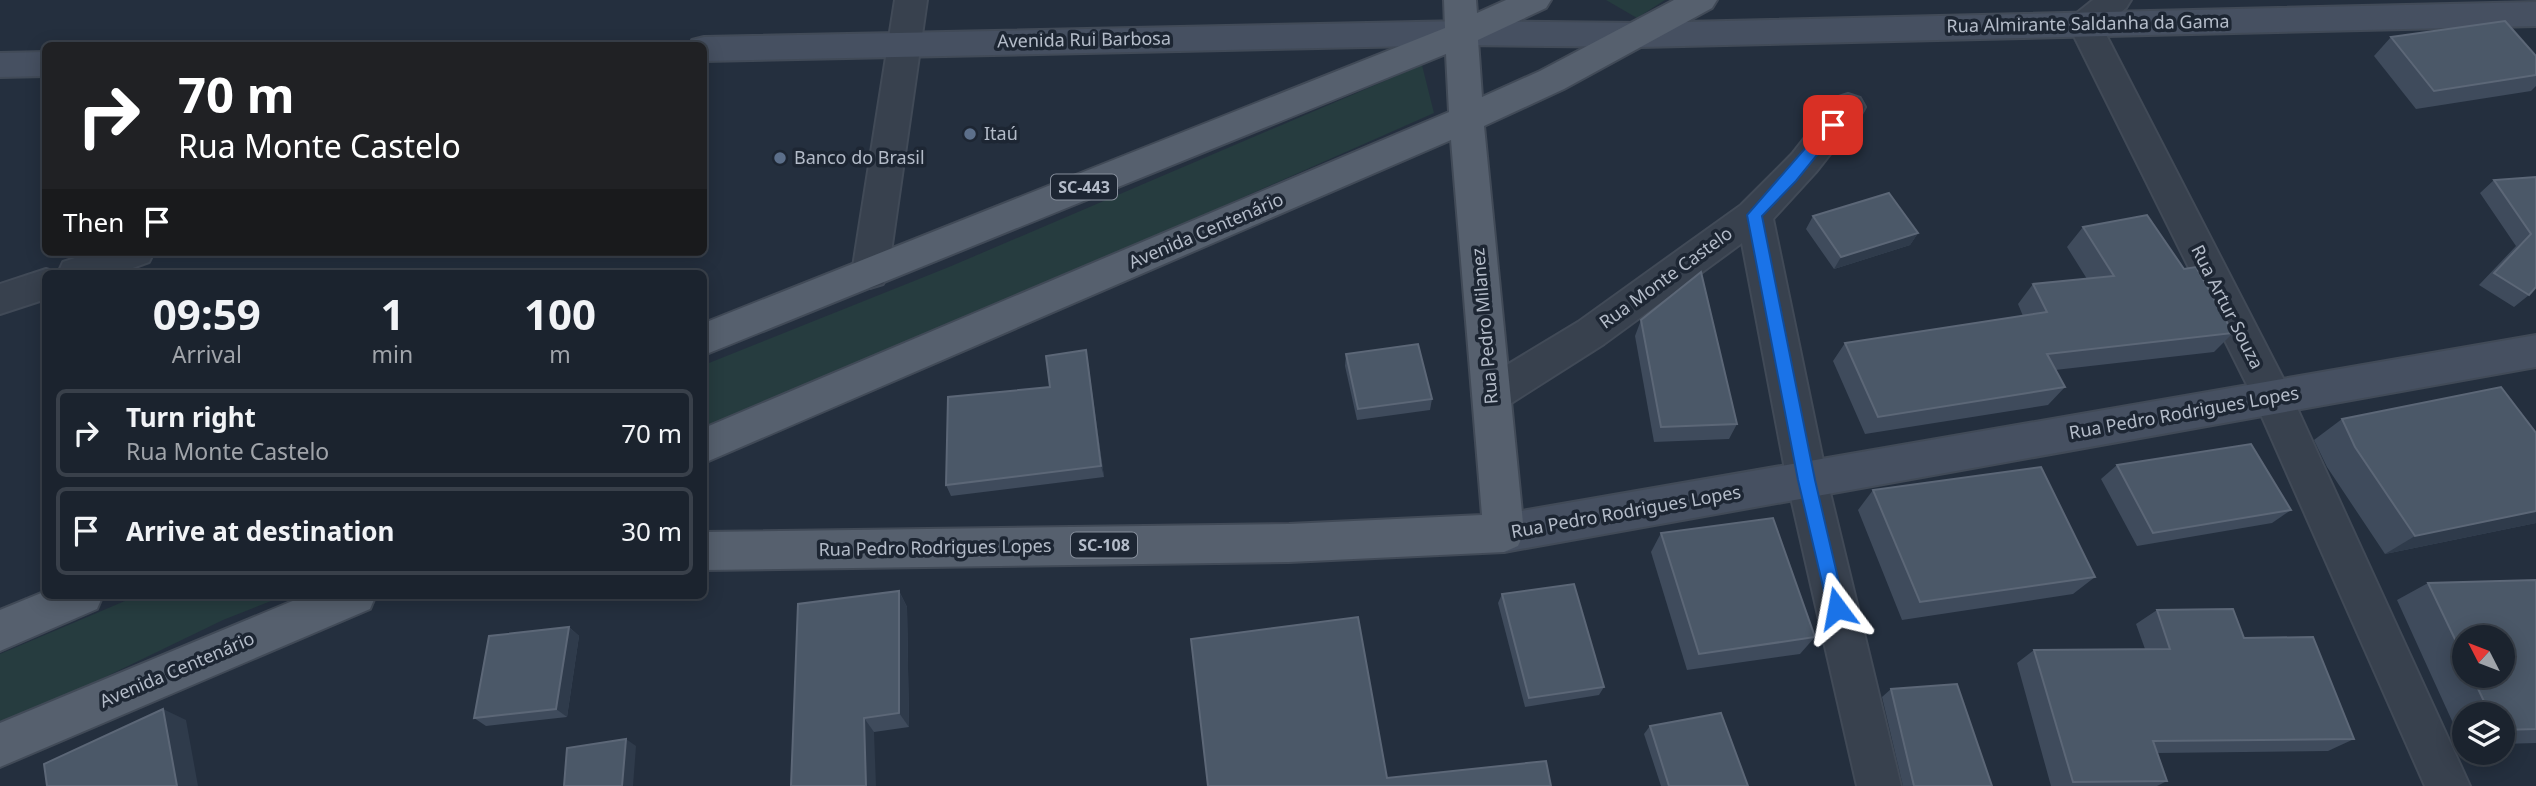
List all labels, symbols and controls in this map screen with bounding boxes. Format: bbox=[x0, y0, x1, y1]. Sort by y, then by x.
street label: Rua Almirante Saldanha da Gama bbox=[1946, 9, 2230, 37]
street label: Avenida Rui Barbosa bbox=[997, 25, 1171, 53]
text: 70 m bbox=[178, 61, 295, 127]
icon: right bbox=[63, 70, 154, 161]
pin bbox=[1803, 95, 1863, 155]
icon: arrive bbox=[1814, 106, 1852, 144]
place label: Itaú bbox=[984, 121, 1018, 145]
text: Rua Monte Castelo bbox=[178, 124, 461, 167]
marker: Itaú bbox=[962, 126, 978, 142]
place label: Banco do Brasil bbox=[794, 145, 925, 169]
marker: Banco do Brasil bbox=[772, 150, 788, 166]
road number: SC-443 bbox=[1051, 174, 1117, 200]
street label: Avenida Centenário bbox=[1125, 187, 1287, 274]
icon: arrive bbox=[138, 203, 176, 241]
text: Then bbox=[63, 204, 124, 240]
street label: Rua Monte Castelo bbox=[1594, 221, 1737, 334]
street label: Rua Artur Souza bbox=[2186, 240, 2270, 373]
street label: Rua Pedro Milanez bbox=[1465, 247, 1503, 405]
text: 09:59 bbox=[153, 285, 261, 342]
text: 1 bbox=[380, 285, 404, 342]
text: 100 bbox=[524, 285, 596, 342]
text: Arrival bbox=[172, 338, 242, 370]
text: min bbox=[372, 338, 413, 370]
text: m bbox=[549, 338, 571, 370]
street label: Rua Pedro Rodrigues Lopes bbox=[2067, 380, 2301, 444]
text: Turn right bbox=[126, 399, 256, 435]
icon: right bbox=[67, 414, 105, 452]
text: 70 m bbox=[621, 415, 682, 451]
text: Rua Monte Castelo bbox=[126, 435, 329, 467]
street label: Rua Pedro Rodrigues Lopes bbox=[1509, 479, 1743, 543]
icon: arrive bbox=[67, 512, 105, 550]
text: Arrive at destination bbox=[126, 513, 395, 549]
text: 30 m bbox=[621, 513, 682, 549]
road number: SC-108 bbox=[1071, 532, 1137, 558]
street label: Rua Pedro Rodrigues Lopes bbox=[818, 533, 1052, 561]
position arrow bbox=[1800, 571, 1874, 645]
north arrow bbox=[2452, 625, 2515, 688]
map controls bbox=[2452, 625, 2515, 765]
street label: Avenida Centenário bbox=[96, 626, 258, 713]
button: layers bbox=[2452, 702, 2515, 765]

